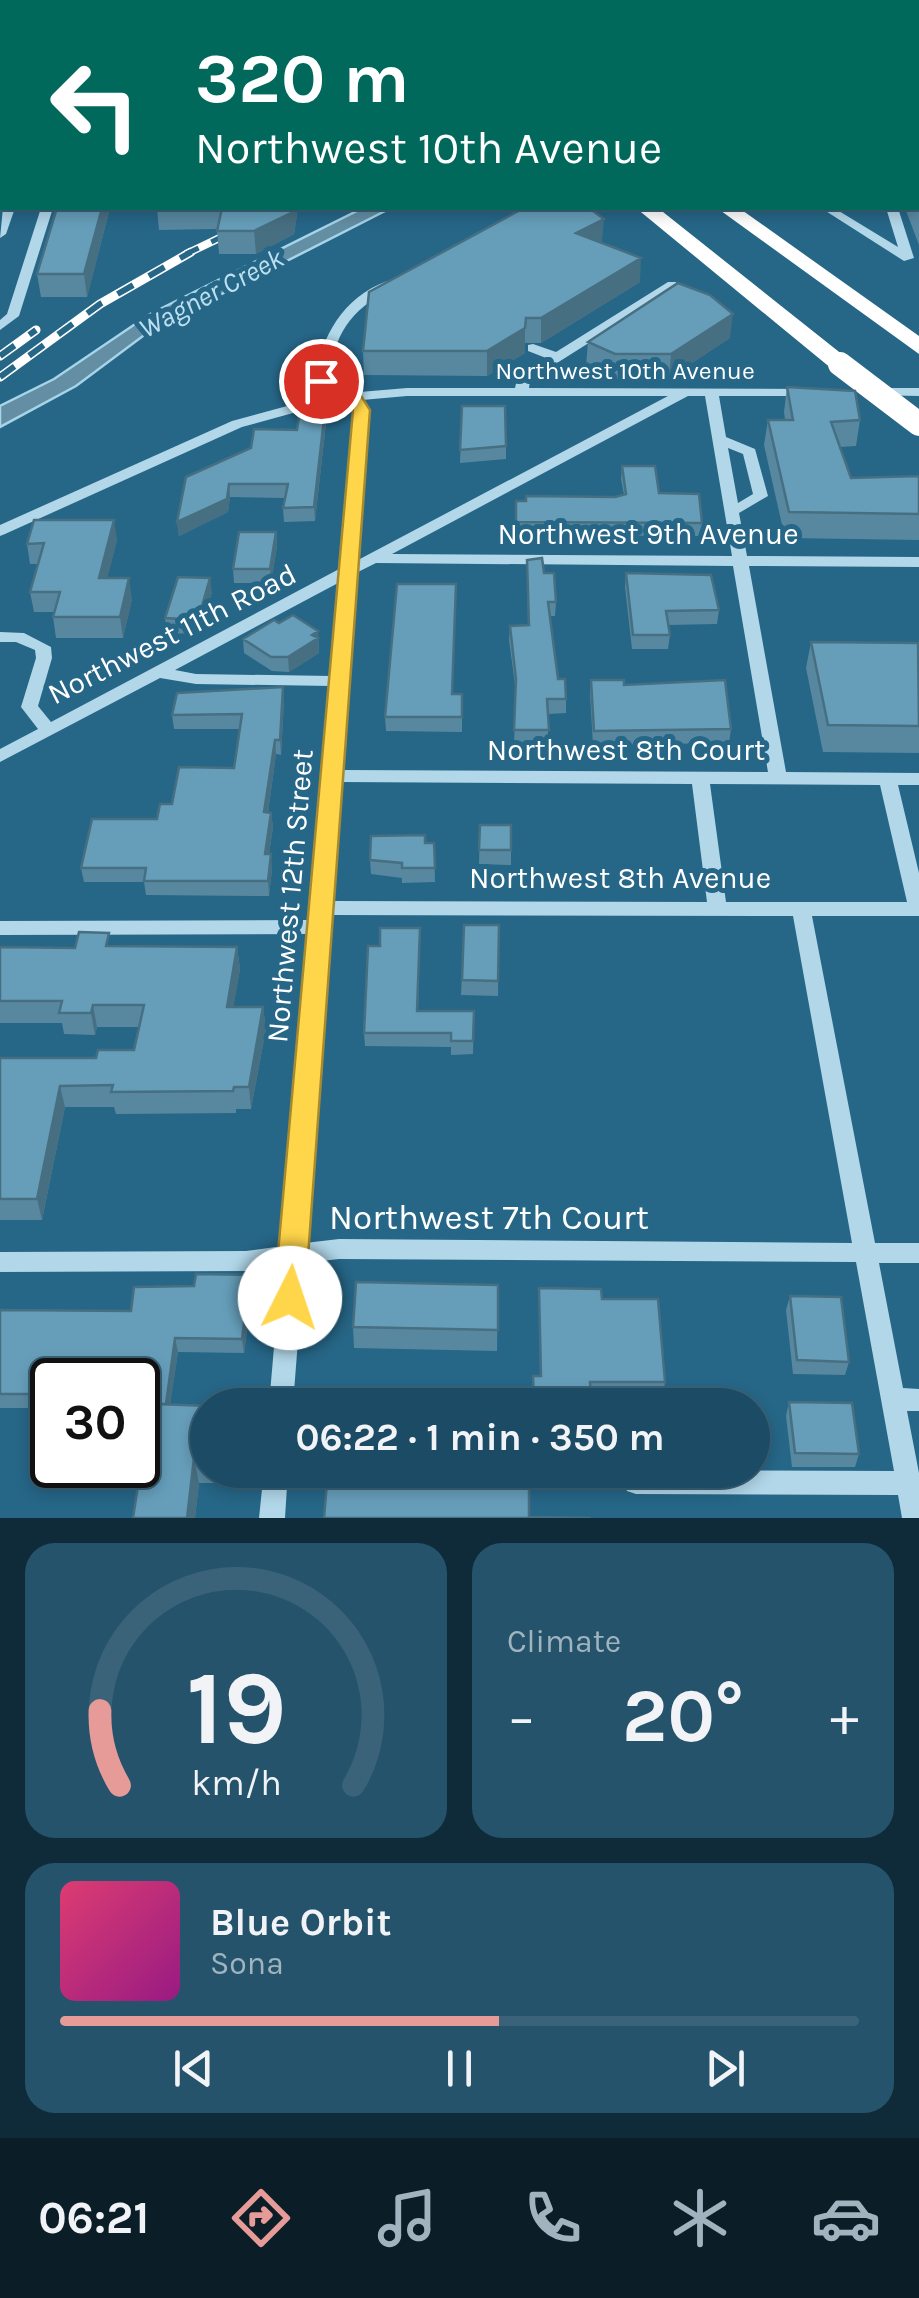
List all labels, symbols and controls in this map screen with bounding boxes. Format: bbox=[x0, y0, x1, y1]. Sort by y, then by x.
text: 320 m bbox=[195, 38, 409, 120]
icon: left bbox=[30, 40, 160, 170]
text: Northwest 10th Avenue bbox=[195, 122, 662, 174]
water label: Wagner Creek bbox=[133, 241, 290, 345]
pin bbox=[279, 339, 364, 424]
icon: arrive bbox=[294, 354, 349, 409]
street label: Northwest 10th Avenue bbox=[495, 356, 755, 385]
street label: Northwest 9th Avenue bbox=[497, 516, 799, 552]
street label: Northwest 11th Road bbox=[42, 556, 302, 712]
street label: Northwest 8th Court bbox=[487, 732, 765, 768]
street label: Northwest 12th Street bbox=[259, 748, 321, 1044]
street label: Northwest 8th Avenue bbox=[469, 860, 771, 896]
street label: Northwest 7th Court bbox=[329, 1197, 649, 1238]
position arrow bbox=[238, 1246, 342, 1350]
speed limit sign: 30 bbox=[30, 1358, 160, 1488]
text: 06:22 · 1 min · 350 m bbox=[296, 1415, 664, 1460]
text: Climate bbox=[507, 1623, 621, 1660]
text: 19 bbox=[186, 1648, 286, 1769]
text: 20° bbox=[622, 1672, 744, 1760]
text: − bbox=[507, 1685, 536, 1749]
text: + bbox=[830, 1685, 859, 1749]
text: km/h bbox=[191, 1762, 281, 1804]
text: Blue Orbit bbox=[210, 1900, 391, 1945]
text: Sona bbox=[210, 1945, 284, 1982]
icon: previous bbox=[166, 2041, 221, 2096]
icon: pause bbox=[432, 2041, 487, 2096]
icon: next bbox=[698, 2041, 753, 2096]
icon: directions bbox=[226, 2183, 296, 2253]
icon: music bbox=[372, 2183, 442, 2253]
icon: phone bbox=[518, 2183, 588, 2253]
icon: climate bbox=[665, 2183, 735, 2253]
icon: car bbox=[811, 2183, 881, 2253]
text: 06:21 bbox=[38, 2192, 149, 2244]

